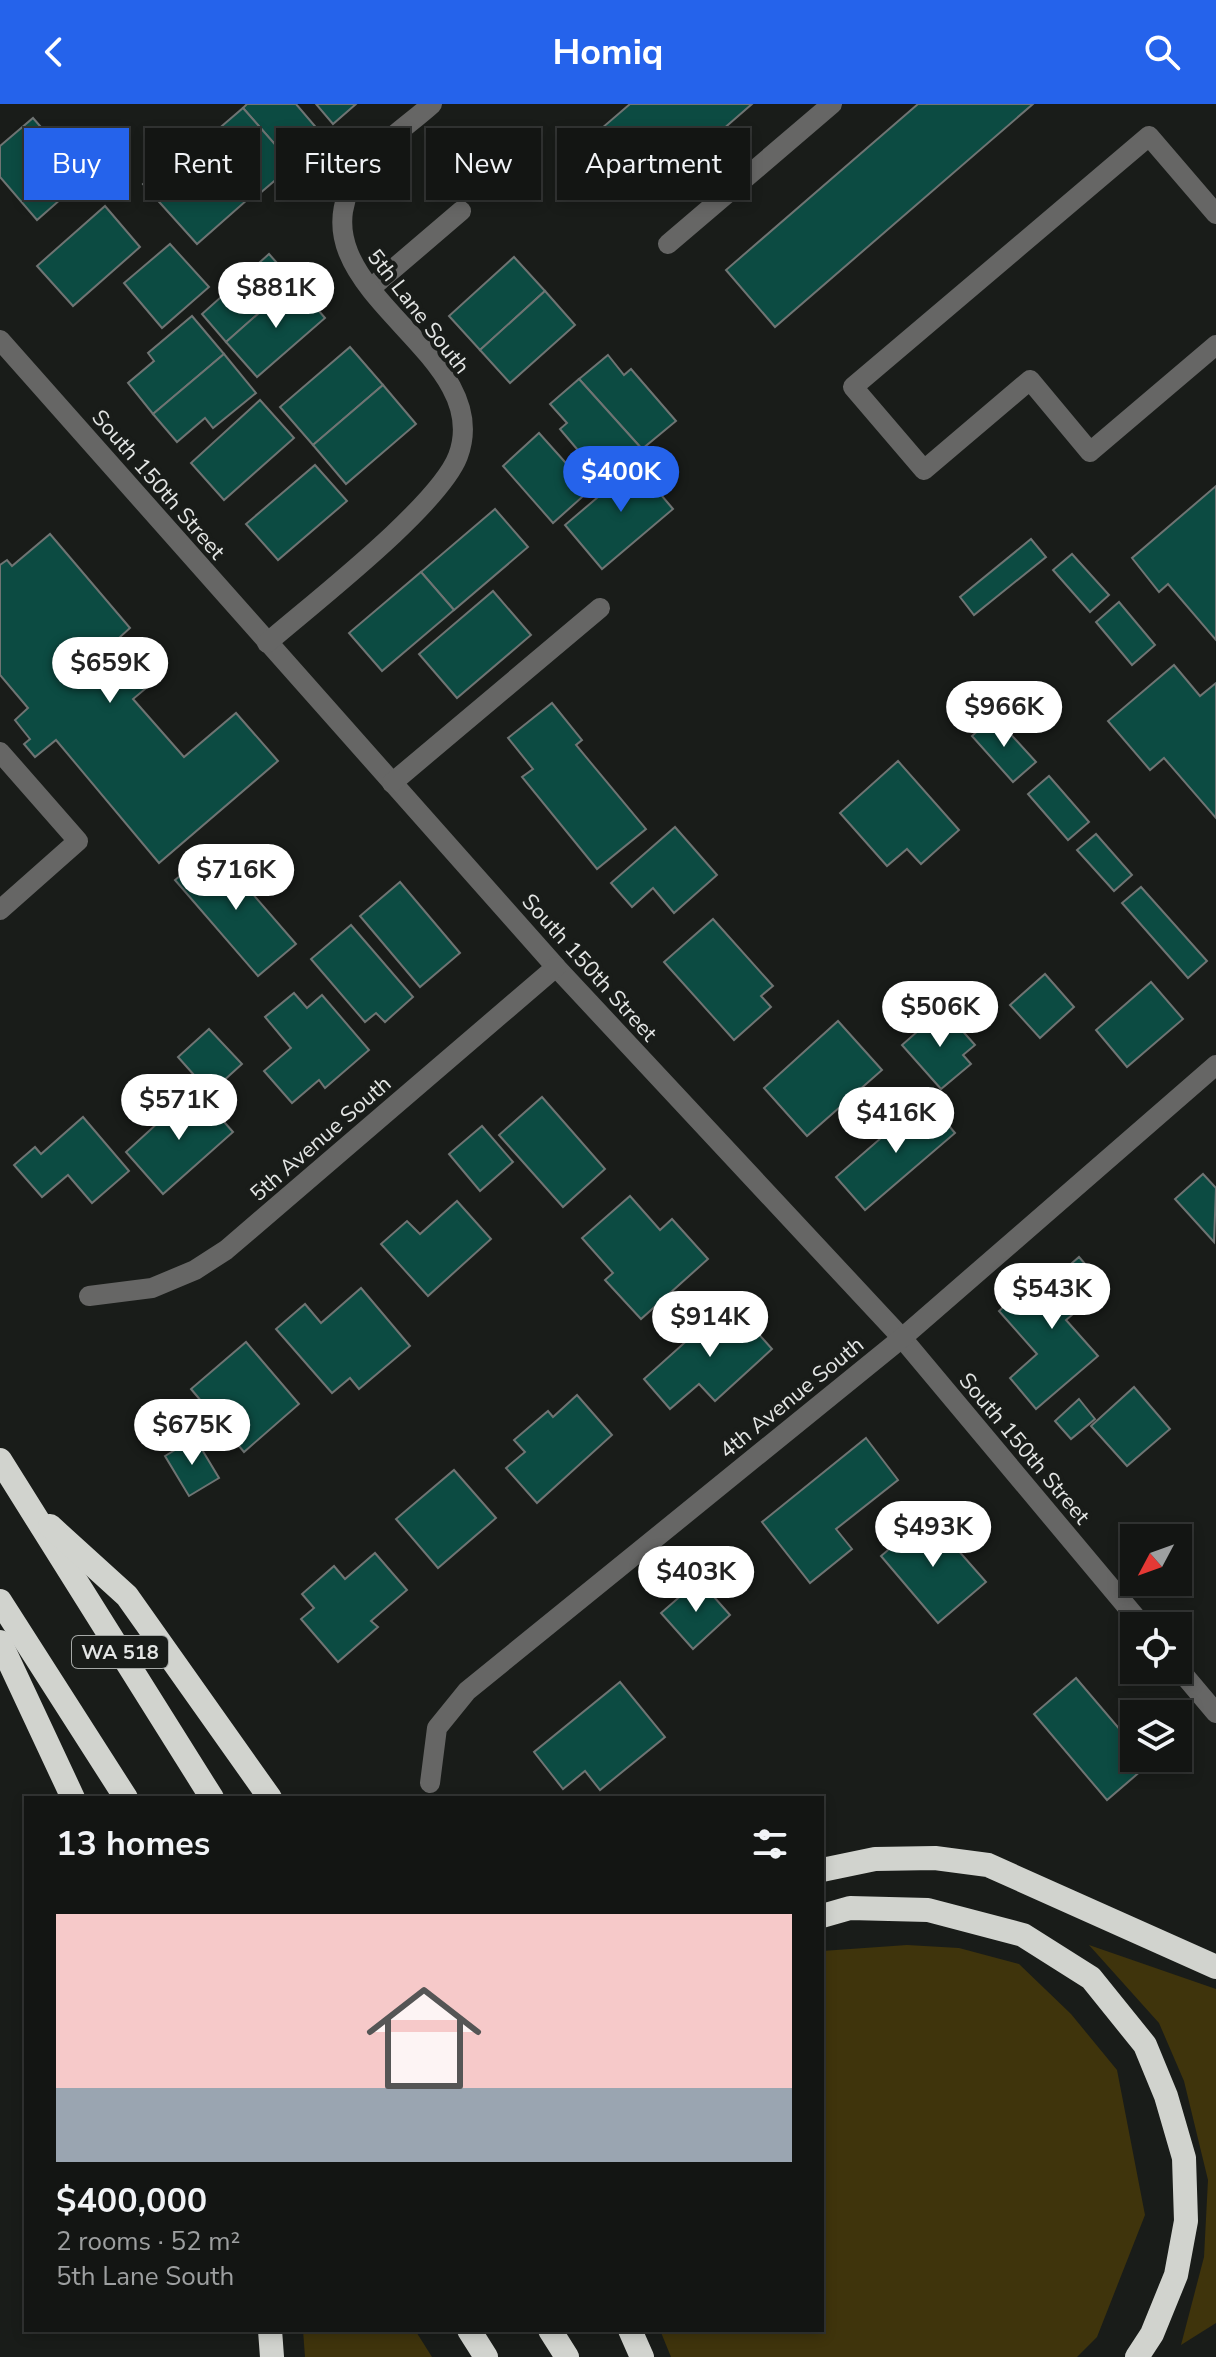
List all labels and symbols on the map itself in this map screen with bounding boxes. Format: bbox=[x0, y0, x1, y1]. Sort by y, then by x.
street label: 5th Lane South bbox=[360, 243, 476, 380]
pin: $881K bbox=[220, 262, 332, 330]
street label: South 150th Street bbox=[85, 403, 232, 566]
pin: $400K bbox=[565, 446, 677, 514]
pin: $659K bbox=[54, 637, 166, 705]
pin: $966K bbox=[948, 681, 1060, 749]
pin: $716K bbox=[180, 844, 292, 912]
street label: South 150th Street bbox=[515, 887, 664, 1048]
pin: $506K bbox=[884, 981, 996, 1049]
street label: 5th Avenue South bbox=[244, 1069, 398, 1208]
pin: $571K bbox=[123, 1074, 235, 1142]
pin: $416K bbox=[840, 1087, 952, 1155]
pin: $543K bbox=[996, 1263, 1108, 1331]
pin: $914K bbox=[654, 1291, 766, 1359]
street label: 4th Avenue South bbox=[713, 1330, 870, 1465]
street label: South 150th Street bbox=[952, 1366, 1097, 1531]
pin: $675K bbox=[136, 1399, 248, 1467]
pin: $493K bbox=[877, 1501, 989, 1569]
north arrow bbox=[1120, 1524, 1192, 1596]
pin: $403K bbox=[640, 1546, 752, 1614]
road number: WA 518 bbox=[72, 1636, 168, 1668]

